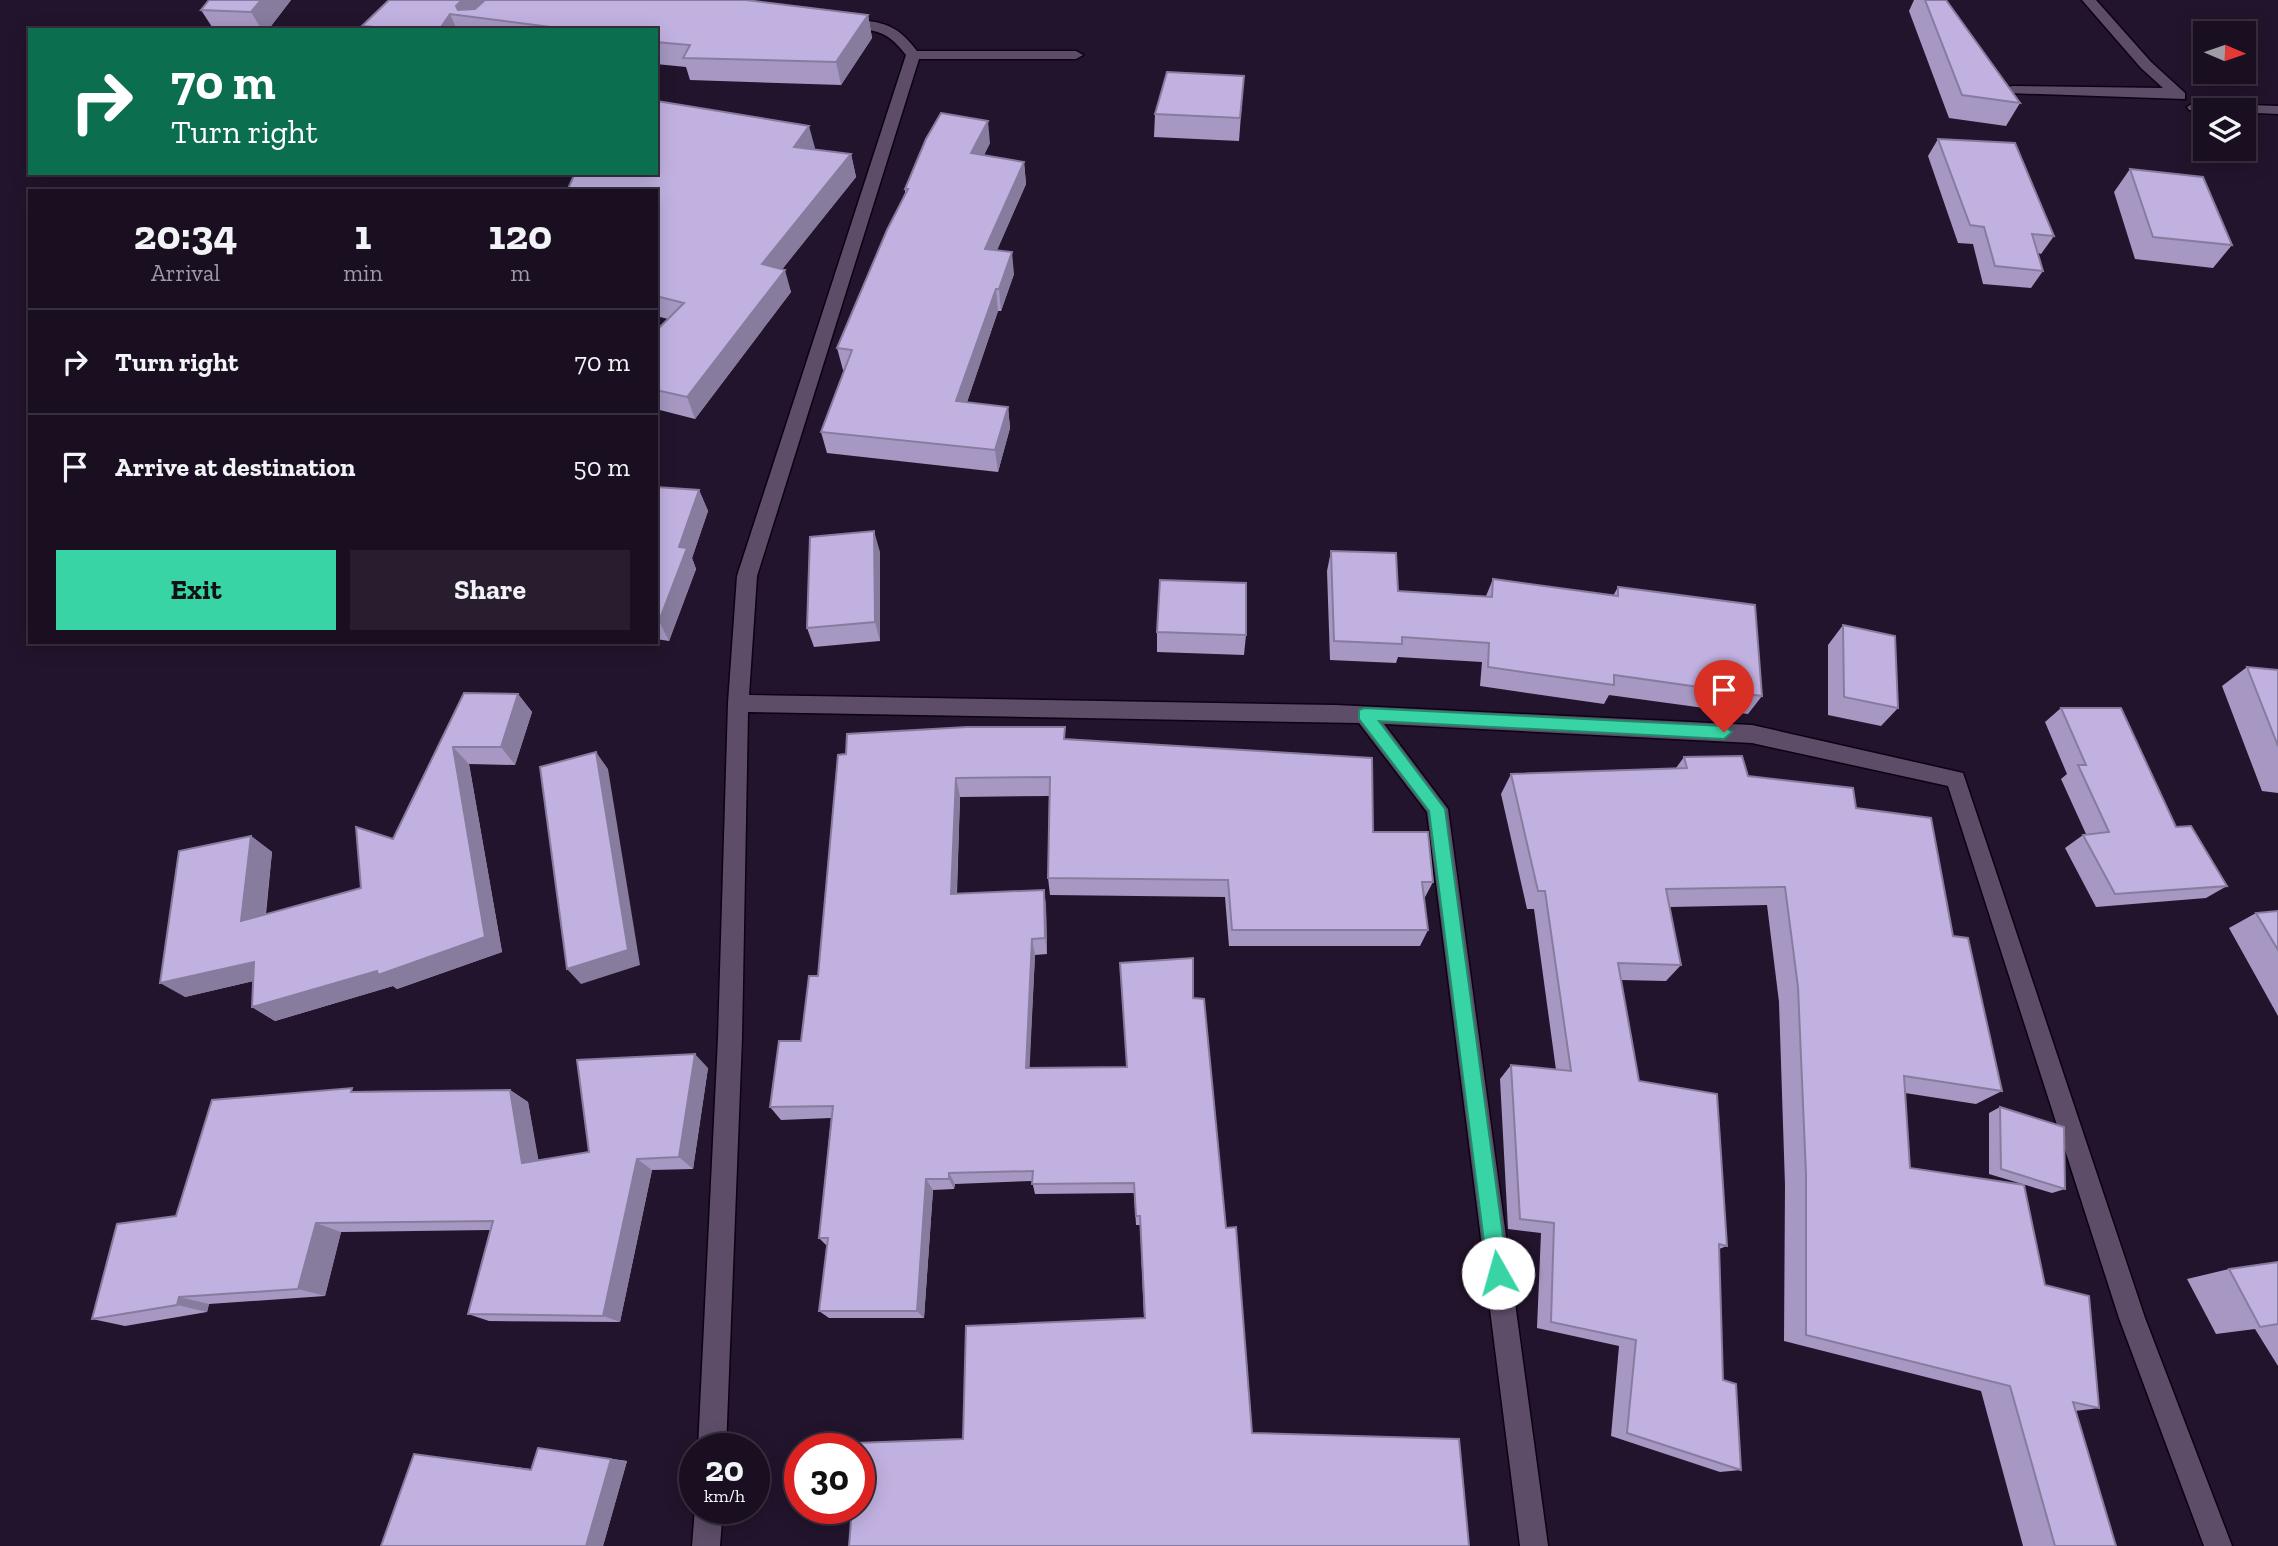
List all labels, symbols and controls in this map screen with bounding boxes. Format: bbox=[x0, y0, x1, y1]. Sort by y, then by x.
north arrow bbox=[2193, 21, 2256, 84]
map controls bbox=[2193, 21, 2256, 161]
text: 70 m bbox=[171, 53, 276, 112]
icon: right bbox=[56, 56, 147, 147]
button: layers bbox=[2193, 98, 2256, 161]
text: Turn right bbox=[171, 113, 318, 151]
text: 20:34 bbox=[134, 209, 237, 260]
text: 1 bbox=[354, 209, 371, 260]
text: 120 bbox=[488, 209, 552, 260]
text: Arrival bbox=[151, 259, 220, 287]
text: min bbox=[343, 259, 383, 287]
text: m bbox=[510, 259, 530, 287]
icon: right bbox=[56, 343, 94, 381]
text: Turn right bbox=[115, 346, 238, 378]
text: 70 m bbox=[574, 346, 630, 378]
icon: arrive bbox=[56, 448, 94, 486]
text: Arrive at destination bbox=[115, 451, 355, 483]
text: 50 m bbox=[573, 451, 630, 483]
button: Exit bbox=[56, 550, 336, 630]
button: Share bbox=[350, 550, 630, 630]
pin bbox=[1694, 660, 1754, 732]
icon: arrive bbox=[1705, 671, 1743, 709]
position arrow bbox=[1461, 1236, 1535, 1310]
speed limit sign: 30 bbox=[784, 1433, 875, 1524]
text: 20 bbox=[705, 1448, 744, 1490]
text: km/h bbox=[704, 1485, 745, 1507]

